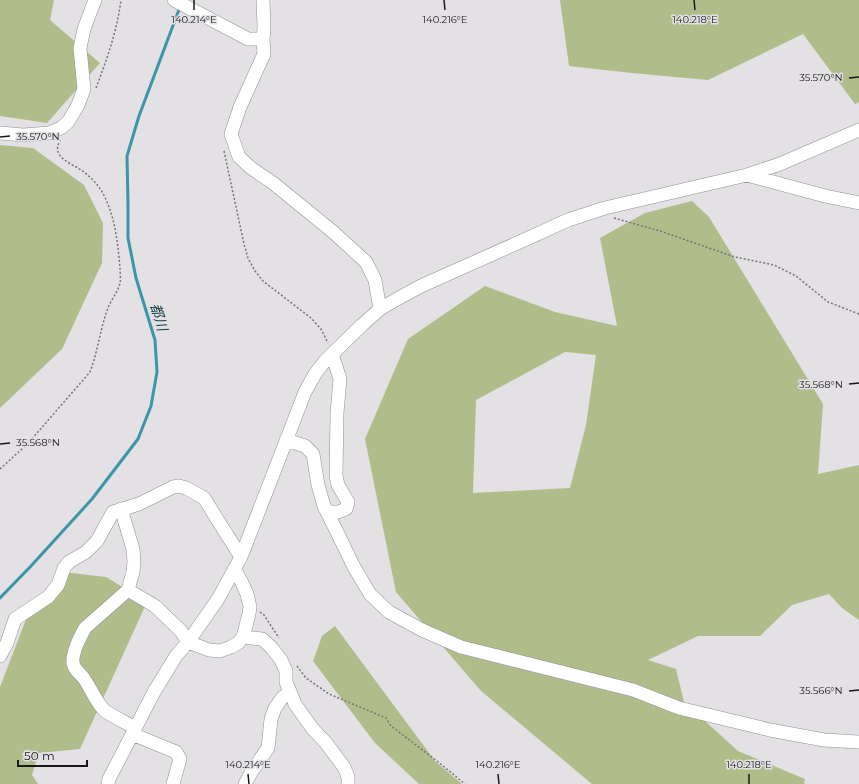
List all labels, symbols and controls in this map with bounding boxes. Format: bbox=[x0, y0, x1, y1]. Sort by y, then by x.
text: 140.214°E bbox=[171, 13, 217, 26]
text: 140.216°E bbox=[423, 13, 468, 26]
text: 140.218°E bbox=[672, 13, 718, 26]
text: 35.570°N bbox=[799, 71, 843, 84]
text: 35.570°N bbox=[16, 130, 60, 143]
water label: 都川 bbox=[146, 301, 172, 335]
text: 35.568°N bbox=[799, 378, 843, 391]
text: 35.568°N bbox=[16, 436, 60, 449]
text: 35.566°N bbox=[799, 684, 843, 697]
scale bar bbox=[18, 742, 87, 768]
text: 50 m bbox=[24, 748, 55, 763]
text: 140.214°E bbox=[225, 758, 271, 771]
text: 140.216°E bbox=[476, 758, 521, 771]
text: 140.218°E bbox=[726, 758, 772, 771]

